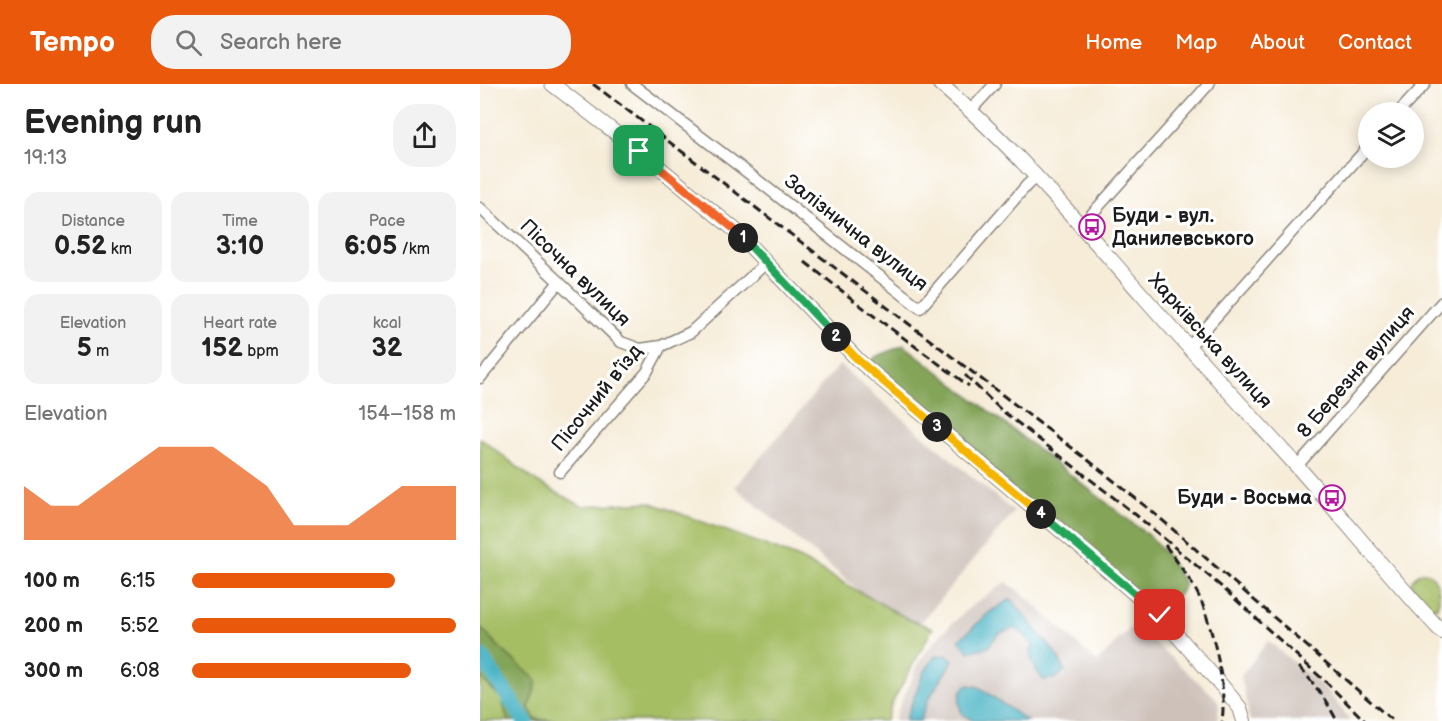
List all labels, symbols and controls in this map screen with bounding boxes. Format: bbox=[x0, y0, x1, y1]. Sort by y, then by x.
search box bbox=[151, 15, 571, 69]
text: Tempo bbox=[30, 26, 115, 59]
icon: search bbox=[172, 26, 205, 59]
text: Search here bbox=[220, 29, 342, 56]
text: Home bbox=[1085, 30, 1142, 55]
text: Map bbox=[1175, 30, 1217, 55]
text: About bbox=[1250, 30, 1305, 55]
text: Contact bbox=[1338, 30, 1412, 55]
map controls bbox=[1358, 102, 1424, 168]
button: layers bbox=[1358, 102, 1424, 168]
text: Evening run bbox=[24, 103, 202, 143]
button: share bbox=[393, 104, 456, 167]
pin bbox=[613, 125, 664, 176]
icon: arrive bbox=[622, 134, 655, 167]
text: 19:13 bbox=[24, 146, 67, 170]
street label: Залізнична вулиця bbox=[779, 169, 933, 297]
place label: Буди - вул. Данилевського bbox=[1112, 204, 1254, 251]
text: Distance bbox=[61, 212, 125, 231]
text: Time bbox=[222, 212, 258, 231]
text: Pace bbox=[369, 212, 405, 231]
bus stop icon: Буди - вул. Данилевського bbox=[1077, 212, 1107, 242]
street label: Пісочна вулиця bbox=[515, 214, 635, 332]
pin: 1 bbox=[728, 223, 758, 253]
text: 1 bbox=[740, 228, 746, 247]
text: 0.52 bbox=[54, 231, 107, 262]
text: 3:10 bbox=[216, 231, 264, 262]
text: 6:05 bbox=[344, 231, 397, 262]
text: km bbox=[107, 240, 132, 259]
text: /km bbox=[397, 240, 430, 259]
street label: Харківська вулиця bbox=[1143, 268, 1277, 414]
street label: 8 Березня вулиця bbox=[1292, 301, 1420, 443]
text: Elevation bbox=[60, 314, 126, 333]
text: Heart rate bbox=[203, 314, 277, 333]
text: kcal bbox=[373, 314, 401, 333]
pin: 2 bbox=[821, 322, 851, 352]
text: 2 bbox=[831, 327, 841, 346]
text: 5 bbox=[77, 333, 92, 364]
text: 152 bbox=[201, 333, 243, 364]
text: 32 bbox=[372, 333, 402, 364]
street label: Пісочний в’їзд bbox=[547, 340, 647, 456]
text: m bbox=[92, 342, 109, 361]
text: bpm bbox=[243, 342, 279, 361]
text: Elevation bbox=[24, 402, 107, 426]
text: 154–158 m bbox=[359, 402, 456, 426]
pin: 3 bbox=[922, 412, 952, 442]
text: 3 bbox=[932, 417, 942, 436]
bus stop icon: Буди - Восьма bbox=[1317, 483, 1347, 513]
place label: Буди - Восьма bbox=[1177, 486, 1312, 510]
pin: 4 bbox=[1026, 499, 1056, 529]
text: 4 bbox=[1036, 504, 1046, 523]
text: 100 m bbox=[24, 569, 80, 593]
text: 6:15 bbox=[120, 569, 155, 593]
pin bbox=[1134, 589, 1185, 640]
icon: check bbox=[1143, 598, 1176, 631]
text: 200 m bbox=[24, 614, 83, 638]
text: 5:52 bbox=[120, 614, 159, 638]
text: 300 m bbox=[24, 659, 83, 683]
text: 6:08 bbox=[120, 659, 160, 683]

